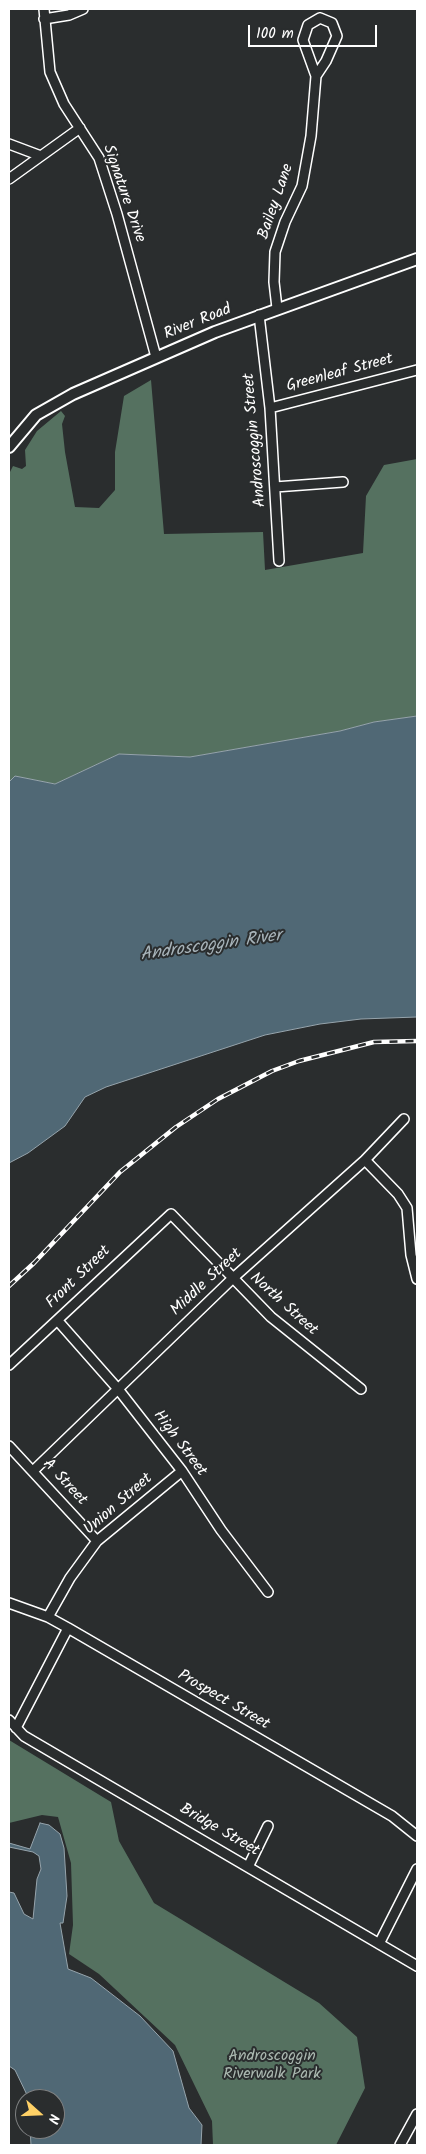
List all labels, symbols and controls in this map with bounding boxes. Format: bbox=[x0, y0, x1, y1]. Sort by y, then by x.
scale bar bbox=[251, 15, 380, 47]
text: 100 m bbox=[256, 22, 294, 46]
street label: Signature Drive bbox=[97, 143, 149, 245]
street label: Bailey Lane bbox=[255, 162, 299, 242]
street label: River Road bbox=[162, 301, 234, 345]
street label: Greenleaf Street bbox=[285, 351, 395, 397]
street label: Androscoggin Street bbox=[241, 372, 271, 508]
water label: Androscoggin River bbox=[139, 926, 283, 968]
street label: Front Street bbox=[43, 1242, 115, 1314]
street label: Middle Street bbox=[167, 1245, 247, 1321]
street label: North Street bbox=[245, 1269, 321, 1341]
street label: High Street bbox=[148, 1407, 210, 1481]
street label: A Street bbox=[38, 1456, 90, 1510]
street label: Union Street bbox=[81, 1470, 157, 1540]
street label: Prospect Street bbox=[174, 1667, 272, 1735]
street label: Bridge Street bbox=[176, 1800, 262, 1862]
park label: Androscoggin Riverwalk Park bbox=[223, 2047, 321, 2085]
north arrow bbox=[15, 2089, 65, 2139]
text: N bbox=[41, 2111, 65, 2127]

